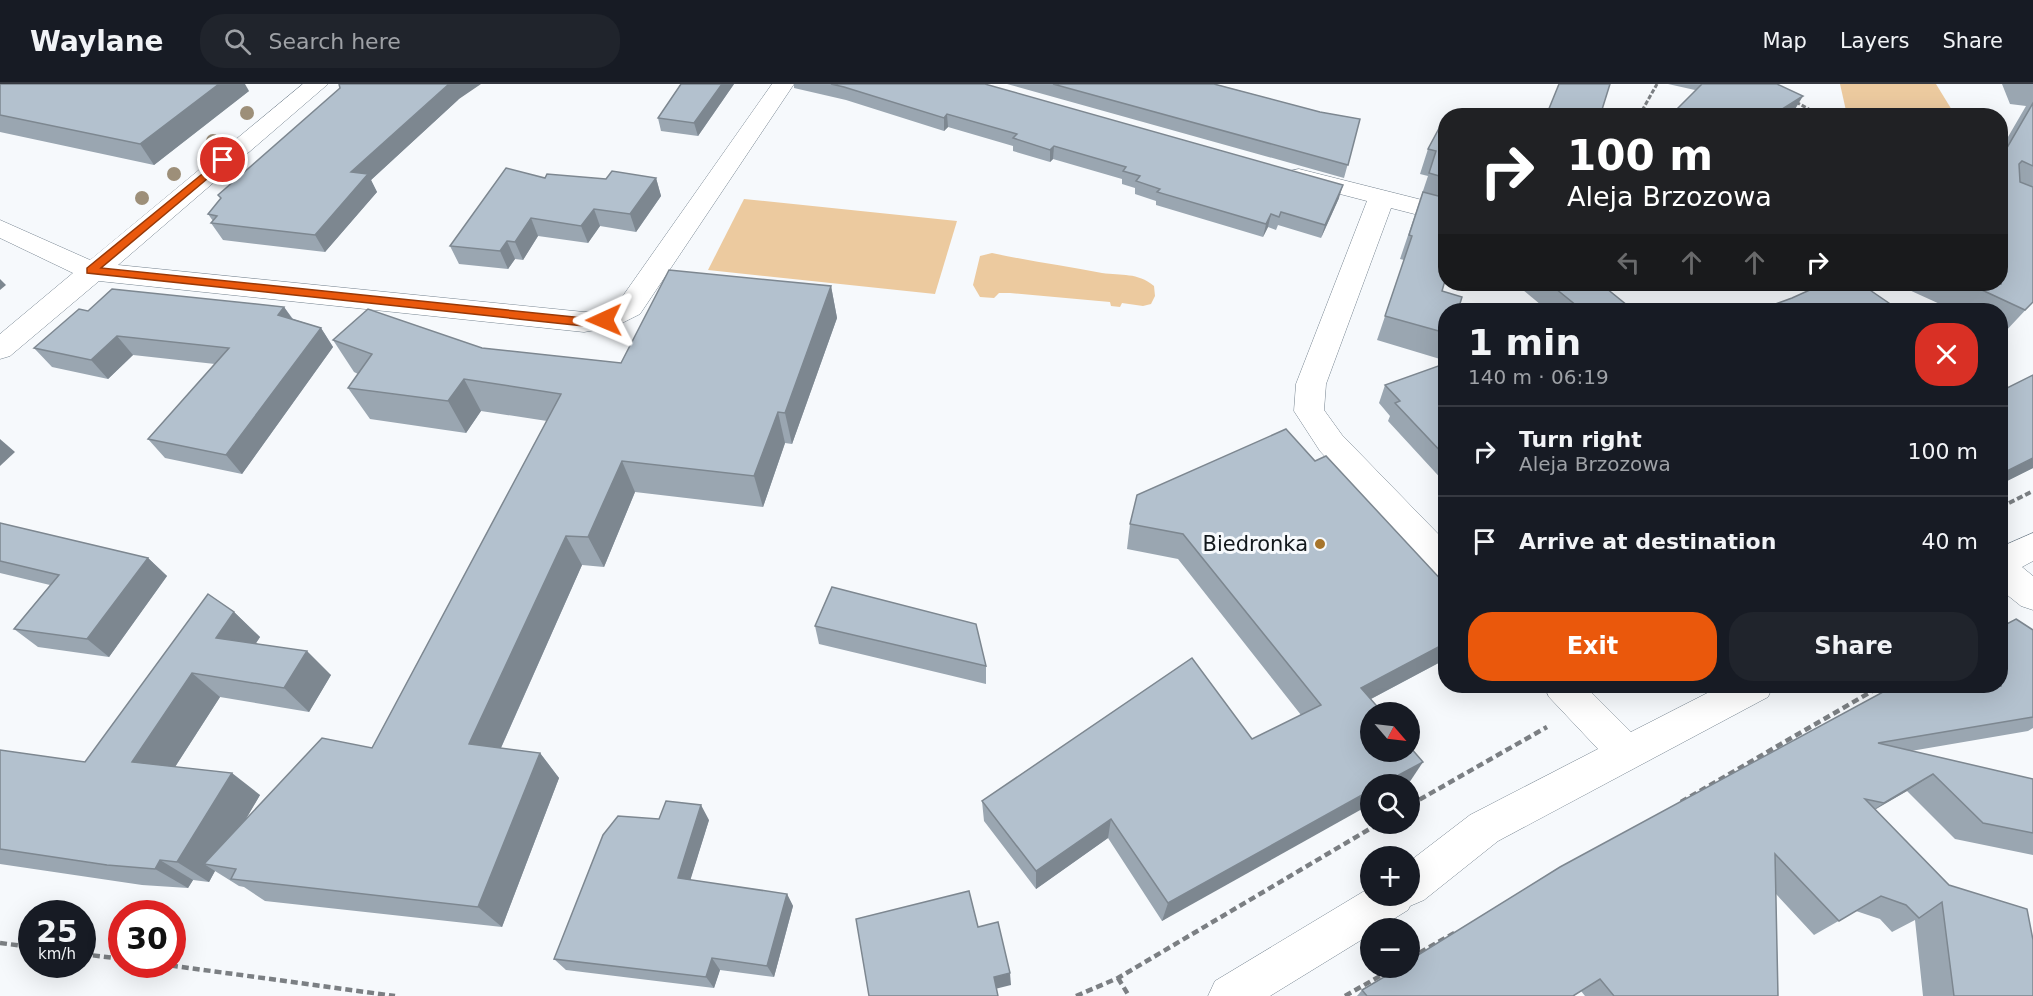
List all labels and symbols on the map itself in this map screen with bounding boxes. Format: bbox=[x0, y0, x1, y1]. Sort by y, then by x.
pin bbox=[197, 134, 248, 185]
position arrow bbox=[572, 288, 636, 352]
place label: Biedronka bbox=[1203, 532, 1308, 556]
marker: Biedronka bbox=[1313, 537, 1327, 551]
north arrow bbox=[1360, 702, 1420, 762]
speed limit sign: 30 bbox=[108, 900, 186, 978]

